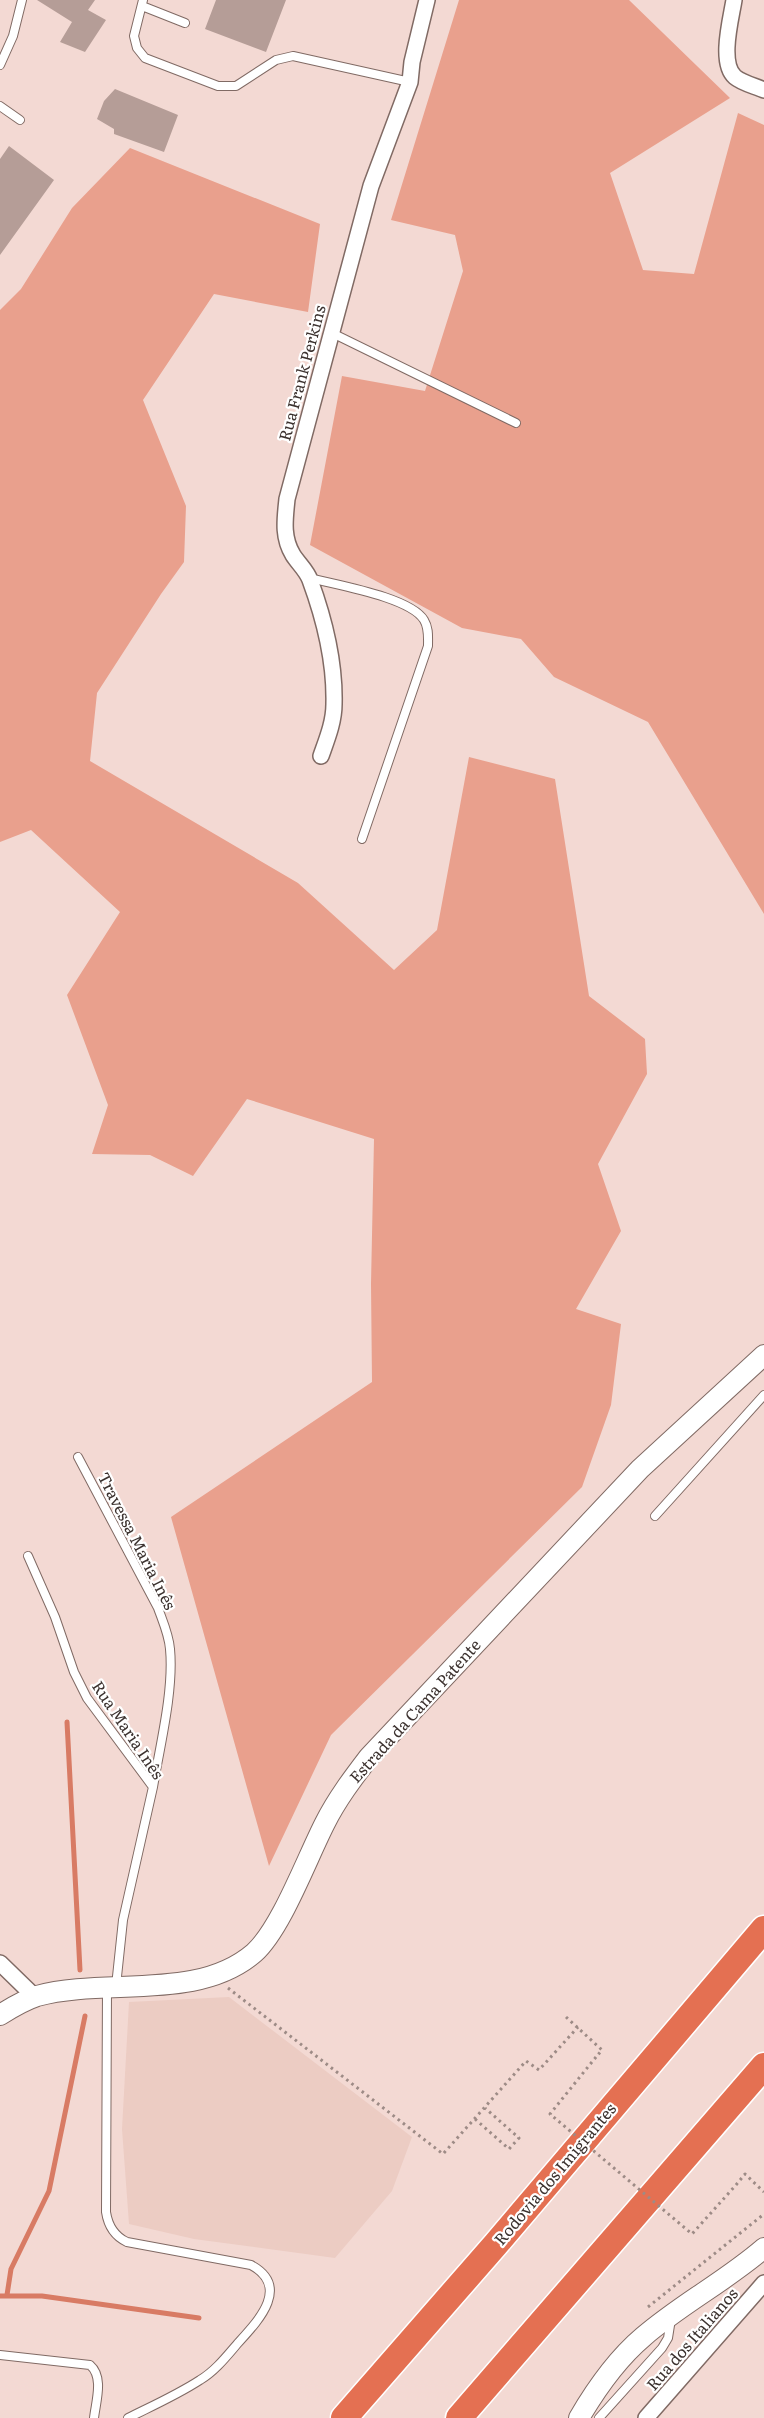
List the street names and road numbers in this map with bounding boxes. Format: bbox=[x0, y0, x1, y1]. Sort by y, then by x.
street label: Rua Frank Perkins bbox=[271, 302, 331, 443]
street label: Travessa Maria Inês bbox=[93, 1468, 183, 1614]
street label: Estrada da Cama Patente bbox=[343, 1633, 486, 1788]
street label: Rua Maria Inês bbox=[87, 1675, 171, 1783]
street label: Rodovia dos Imigrantes bbox=[487, 2097, 621, 2250]
street label: Rua dos Italianos bbox=[640, 2282, 743, 2395]

